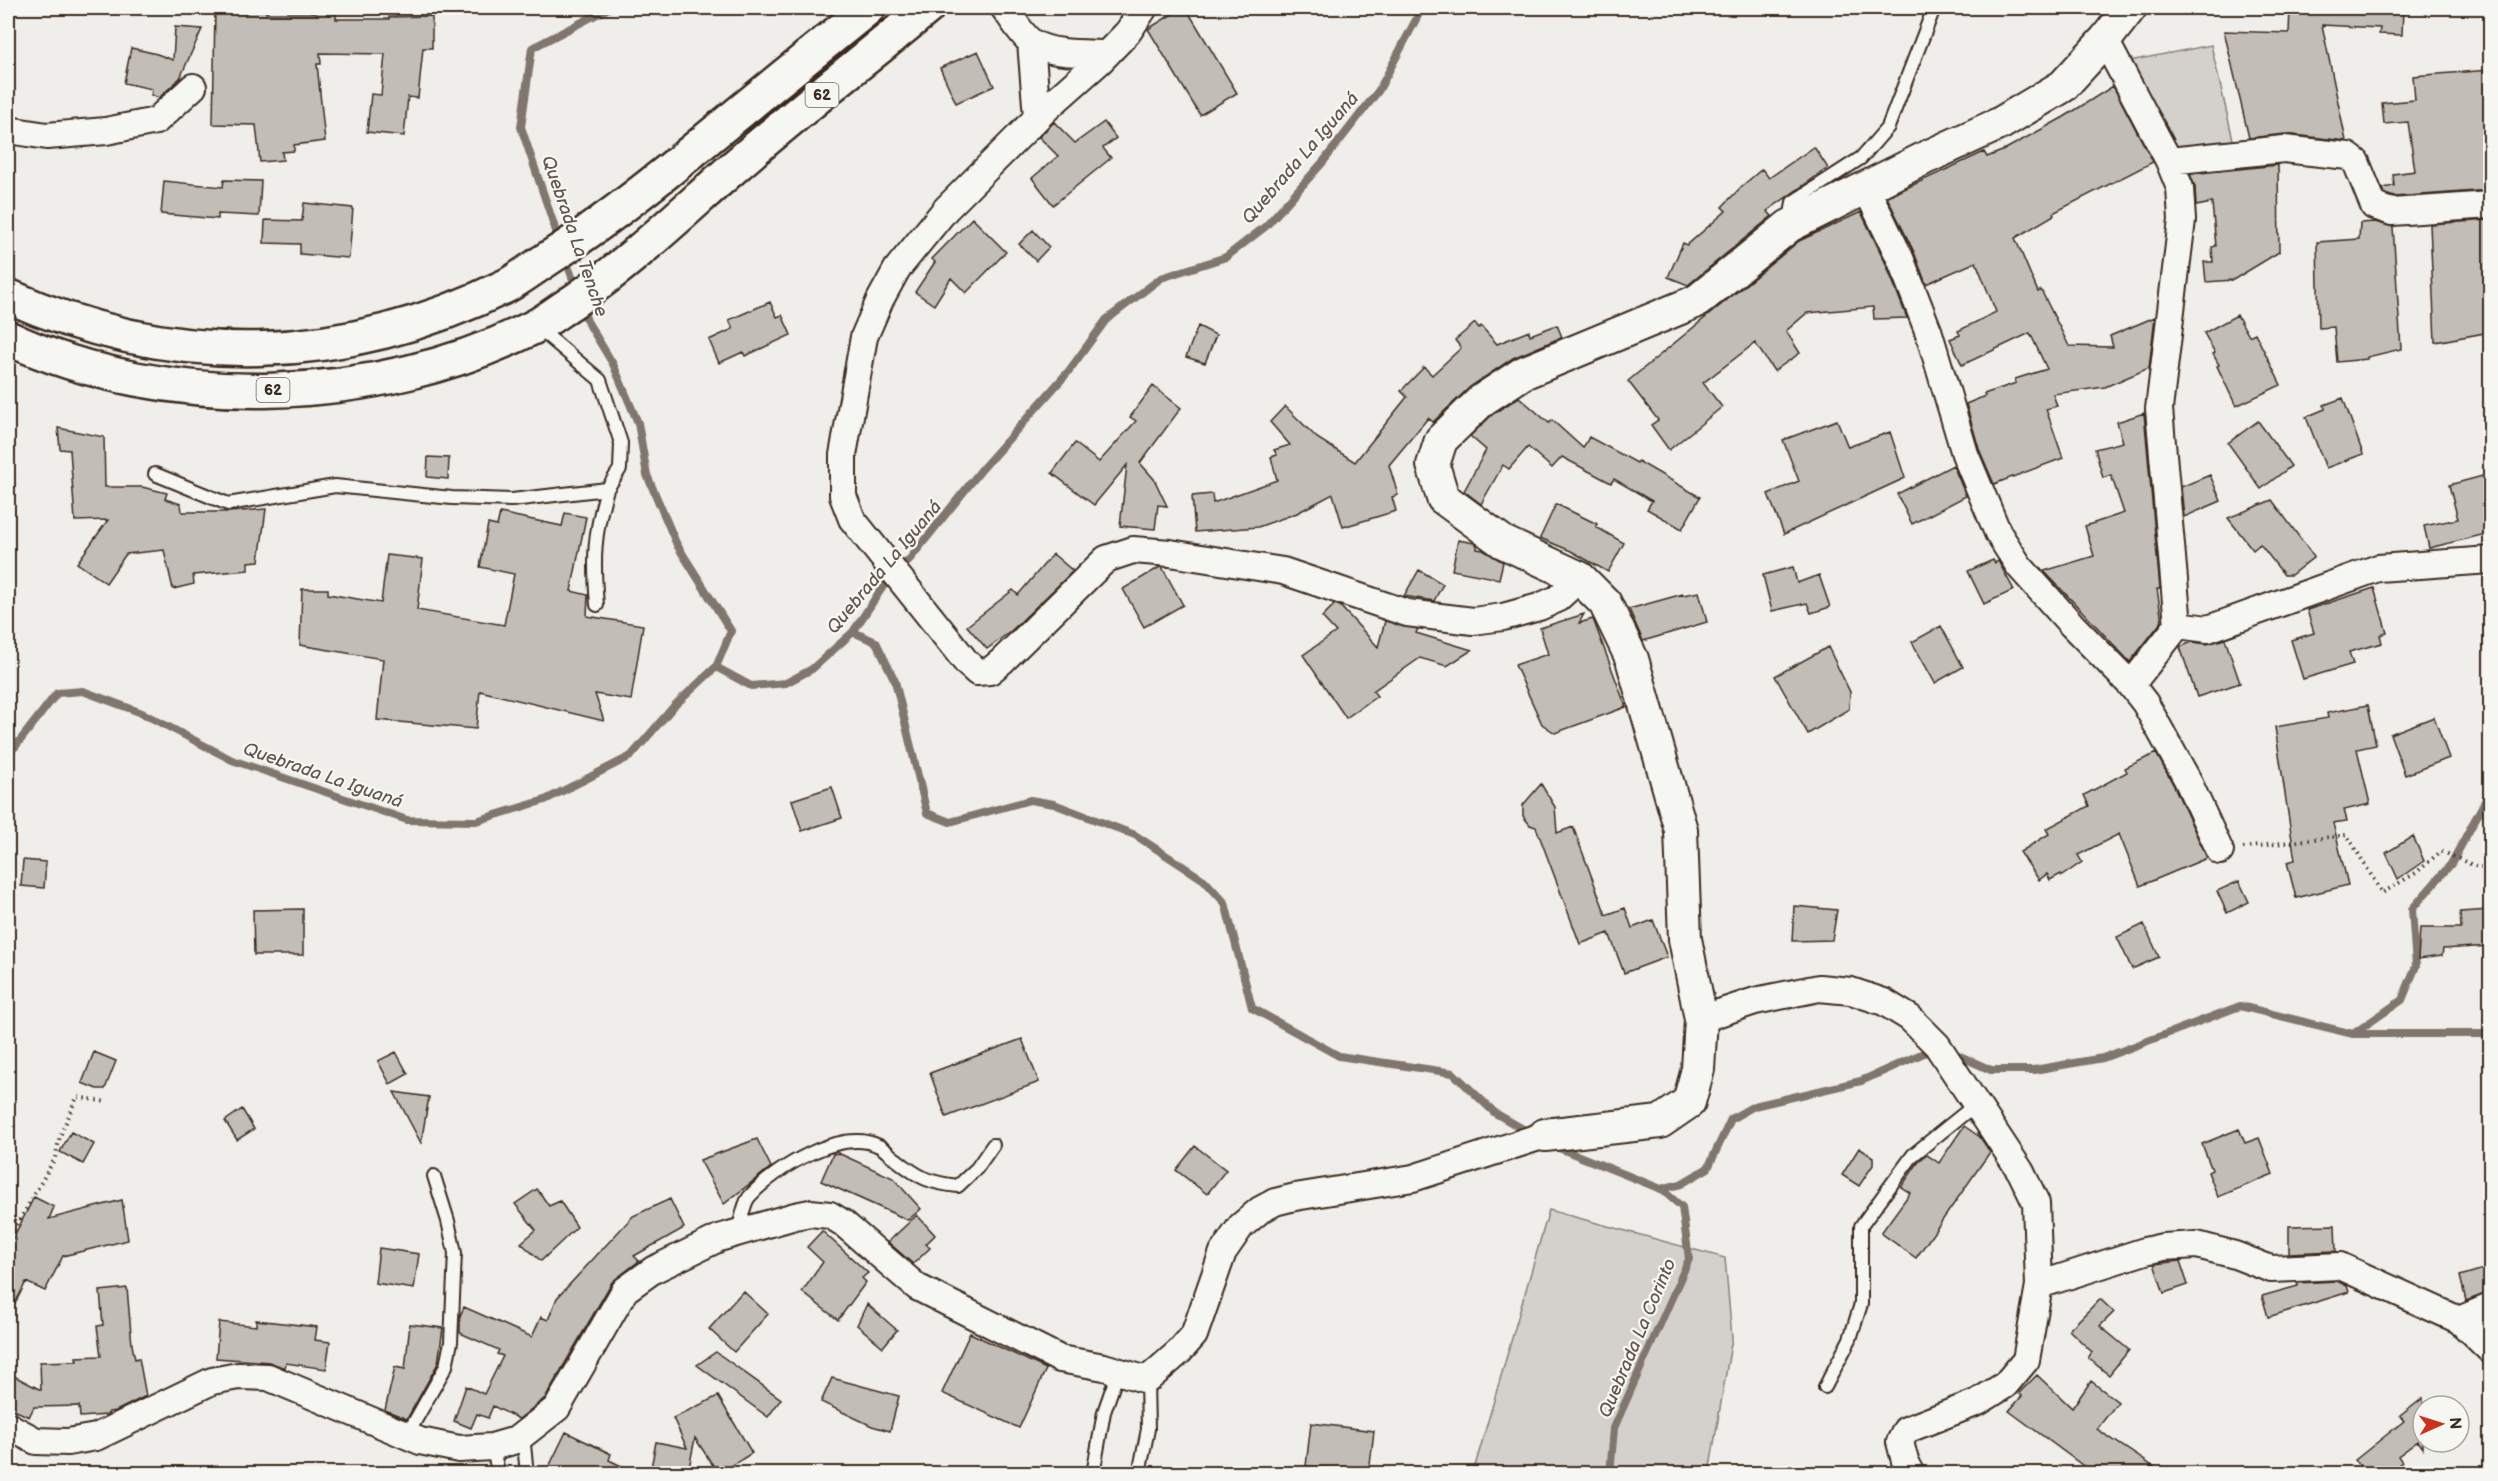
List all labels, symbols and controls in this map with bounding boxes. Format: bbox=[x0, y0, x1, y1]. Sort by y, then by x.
road number: 62 bbox=[806, 83, 838, 107]
water label: Quebrada La Iguaná bbox=[1238, 88, 1363, 228]
water label: Quebrada La Tenche bbox=[537, 153, 612, 320]
road number: 62 bbox=[256, 378, 290, 402]
water label: Quebrada La Iguaná bbox=[823, 497, 946, 638]
water label: Quebrada La Iguaná bbox=[240, 738, 405, 813]
water label: Quebrada La Corinto bbox=[1594, 1256, 1680, 1421]
north arrow bbox=[2411, 1394, 2471, 1454]
text: N bbox=[2445, 1417, 2464, 1430]

